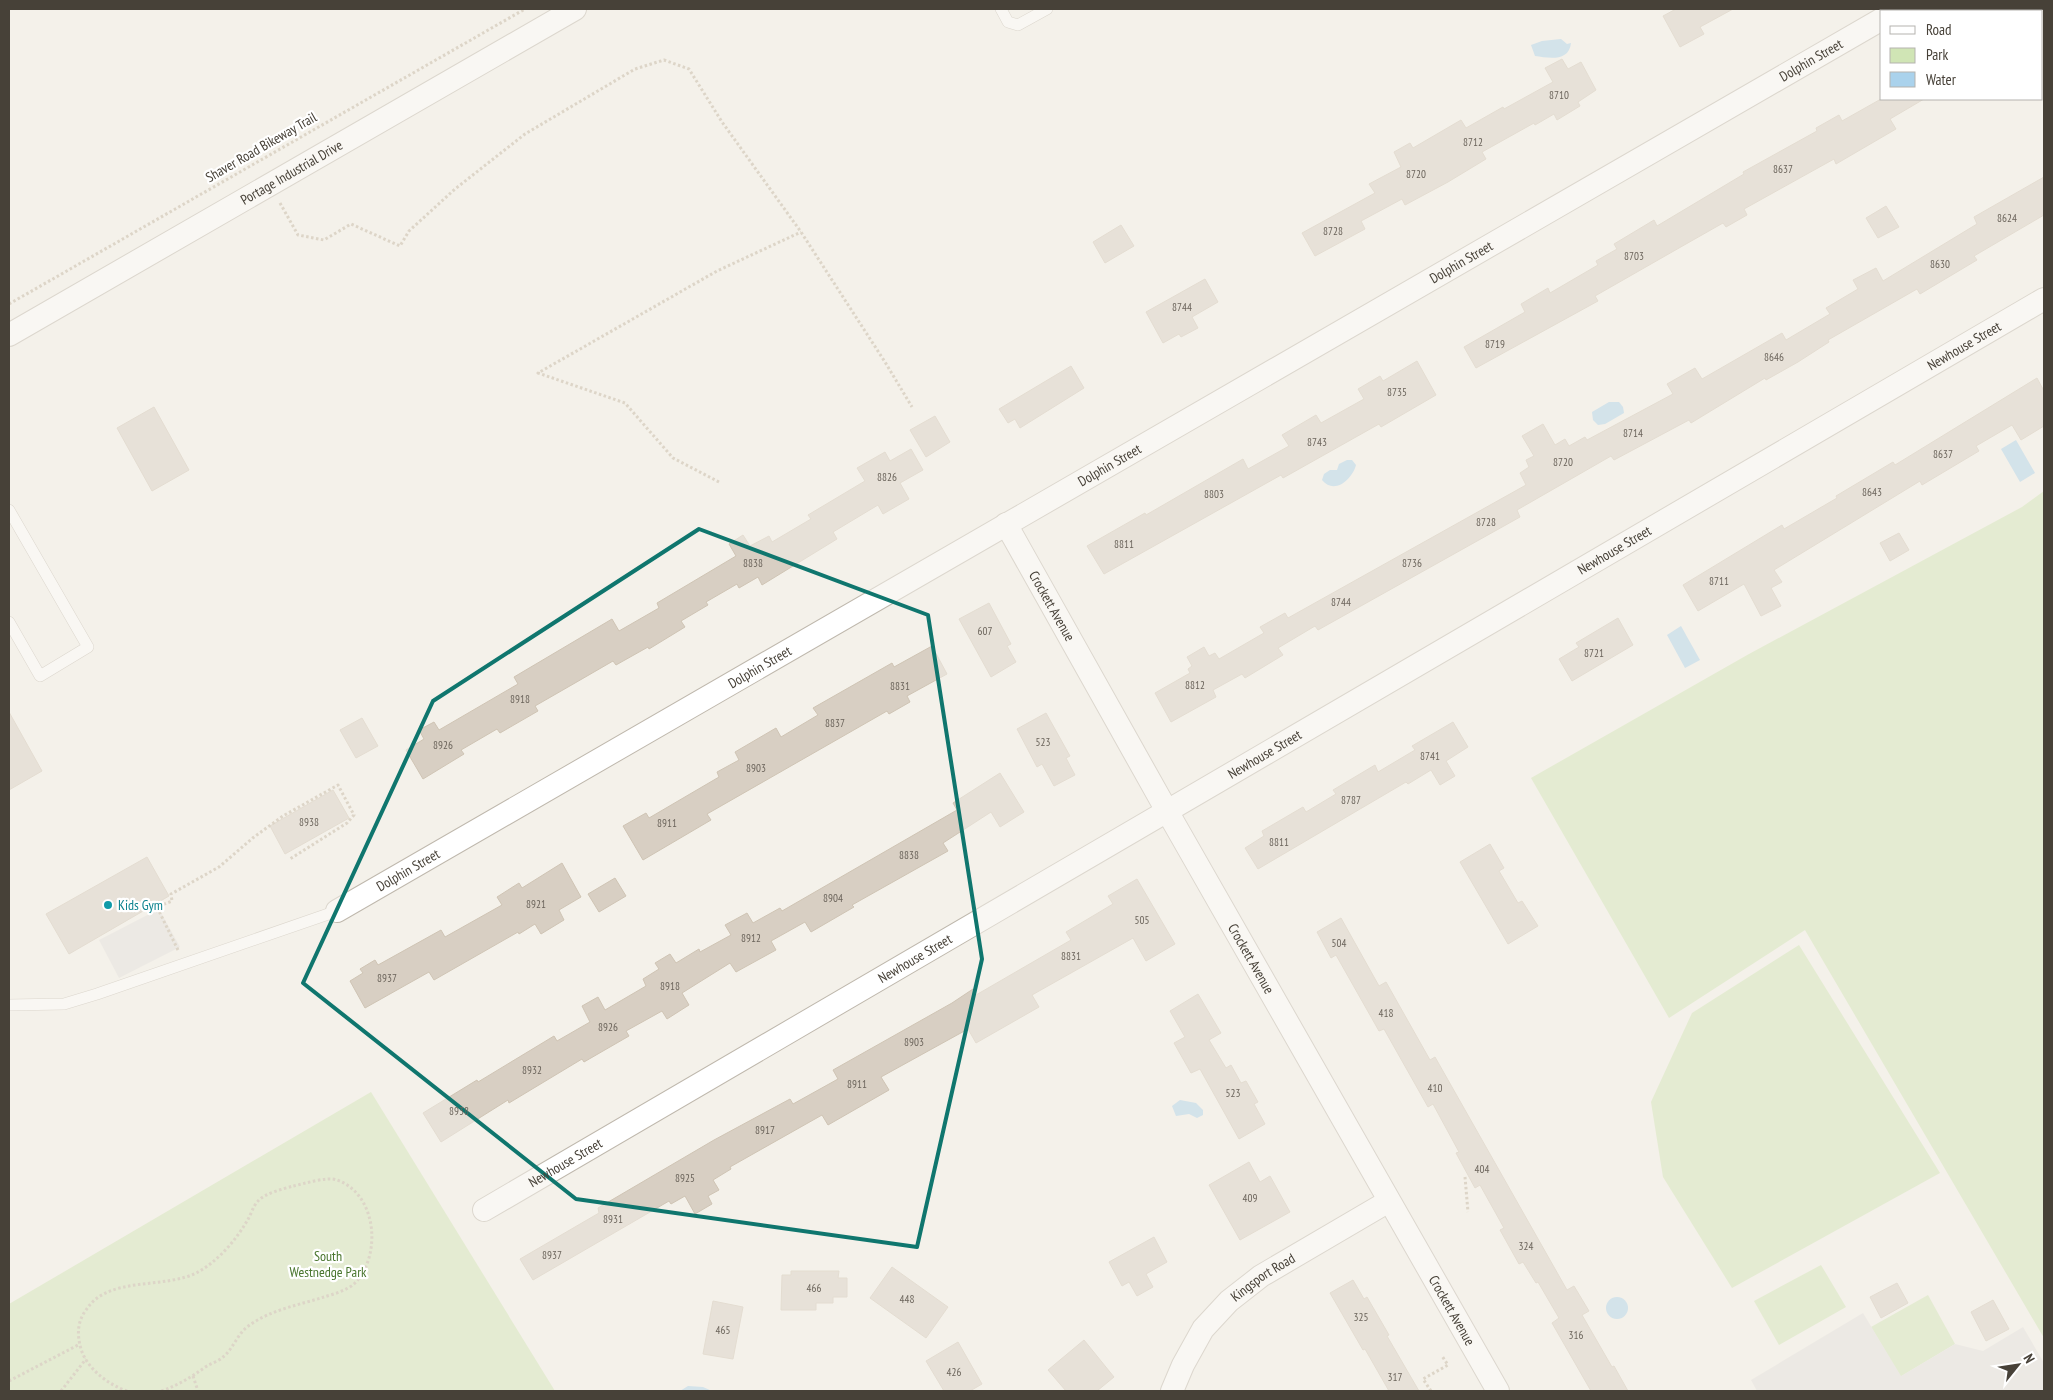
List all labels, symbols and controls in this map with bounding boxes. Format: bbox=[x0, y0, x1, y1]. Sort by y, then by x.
legend bbox=[1880, 10, 2043, 100]
text: Road bbox=[1926, 20, 1952, 39]
street label: Dolphin Street bbox=[1776, 35, 1846, 85]
text: Park bbox=[1926, 45, 1948, 64]
text: Water bbox=[1926, 70, 1957, 89]
house number: 8710 bbox=[1549, 88, 1569, 102]
street label: Shaver Road Bikeway Trail bbox=[202, 108, 320, 186]
house number: 8712 bbox=[1463, 135, 1483, 149]
street label: Portage Industrial Drive bbox=[237, 136, 346, 209]
house number: 8637 bbox=[1773, 162, 1793, 176]
house number: 8720 bbox=[1406, 167, 1426, 181]
house number: 8624 bbox=[1997, 211, 2017, 225]
house number: 8728 bbox=[1323, 224, 1343, 238]
street label: Dolphin Street bbox=[1426, 237, 1496, 287]
house number: 8703 bbox=[1624, 249, 1644, 263]
house number: 8630 bbox=[1930, 257, 1950, 271]
house number: 8744 bbox=[1172, 300, 1192, 314]
street label: Newhouse Street bbox=[1924, 317, 2004, 374]
house number: 8719 bbox=[1485, 337, 1505, 351]
house number: 8646 bbox=[1764, 350, 1784, 364]
house number: 8735 bbox=[1387, 385, 1407, 399]
house number: 8714 bbox=[1623, 426, 1643, 440]
house number: 8743 bbox=[1307, 435, 1327, 449]
street label: Dolphin Street bbox=[1075, 440, 1144, 490]
house number: 8637 bbox=[1933, 447, 1953, 461]
house number: 8720 bbox=[1553, 455, 1573, 469]
house number: 8826 bbox=[877, 470, 897, 484]
house number: 8643 bbox=[1862, 485, 1882, 499]
house number: 8803 bbox=[1204, 487, 1224, 501]
house number: 8728 bbox=[1476, 515, 1496, 529]
street label: Newhouse Street bbox=[1574, 521, 1655, 578]
house number: 8811 bbox=[1114, 537, 1134, 551]
house number: 8838 bbox=[743, 556, 763, 570]
house number: 8736 bbox=[1402, 556, 1422, 570]
street label: Crockett Avenue bbox=[1025, 568, 1079, 645]
house number: 8711 bbox=[1709, 574, 1729, 588]
house number: 8744 bbox=[1331, 595, 1351, 609]
house number: 607 bbox=[978, 624, 992, 638]
street label: Dolphin Street bbox=[725, 642, 795, 692]
house number: 8721 bbox=[1584, 646, 1604, 660]
house number: 8812 bbox=[1185, 678, 1205, 692]
house number: 8831 bbox=[890, 679, 910, 693]
house number: 8918 bbox=[510, 692, 530, 706]
house number: 8837 bbox=[825, 716, 845, 730]
street label: Newhouse Street bbox=[1225, 726, 1305, 783]
house number: 523 bbox=[1036, 735, 1050, 749]
house number: 8926 bbox=[433, 738, 453, 752]
house number: 8741 bbox=[1420, 749, 1440, 763]
house number: 8903 bbox=[746, 761, 766, 775]
house number: 8787 bbox=[1341, 793, 1361, 807]
house number: 8938 bbox=[299, 815, 319, 829]
house number: 8911 bbox=[657, 816, 677, 830]
house number: 8811 bbox=[1269, 835, 1289, 849]
street label: Dolphin Street bbox=[373, 845, 443, 895]
house number: 8838 bbox=[899, 848, 919, 862]
house number: 8904 bbox=[823, 891, 843, 905]
place label: Kids Gym bbox=[118, 896, 163, 914]
house number: 8921 bbox=[526, 897, 546, 911]
marker: Kids Gym bbox=[102, 899, 114, 911]
house number: 505 bbox=[1135, 913, 1149, 927]
street label: Crockett Avenue bbox=[1224, 920, 1278, 997]
street label: Newhouse Street bbox=[875, 930, 955, 987]
house number: 8912 bbox=[741, 931, 761, 945]
house number: 504 bbox=[1332, 936, 1346, 950]
house number: 8831 bbox=[1061, 949, 1081, 963]
house number: 8937 bbox=[377, 971, 397, 985]
house number: 8918 bbox=[660, 979, 680, 993]
house number: 418 bbox=[1379, 1006, 1393, 1020]
house number: 8926 bbox=[598, 1020, 618, 1034]
house number: 8903 bbox=[904, 1035, 924, 1049]
house number: 8932 bbox=[522, 1063, 542, 1077]
house number: 8911 bbox=[847, 1077, 867, 1091]
house number: 410 bbox=[1428, 1081, 1442, 1095]
house number: 523 bbox=[1226, 1086, 1240, 1100]
house number: 8938 bbox=[449, 1104, 469, 1118]
house number: 8917 bbox=[755, 1123, 775, 1137]
street label: Newhouse Street bbox=[525, 1134, 605, 1191]
house number: 404 bbox=[1475, 1162, 1489, 1176]
house number: 8925 bbox=[675, 1171, 695, 1185]
house number: 409 bbox=[1243, 1191, 1257, 1205]
house number: 8931 bbox=[603, 1212, 623, 1226]
house number: 324 bbox=[1519, 1239, 1533, 1253]
park label: South Westnedge Park bbox=[290, 1247, 367, 1281]
house number: 8937 bbox=[542, 1248, 562, 1262]
street label: Kingsport Road bbox=[1227, 1249, 1298, 1305]
street label: Crockett Avenue bbox=[1425, 1272, 1479, 1349]
house number: 466 bbox=[807, 1281, 821, 1295]
house number: 448 bbox=[900, 1292, 914, 1306]
house number: 325 bbox=[1354, 1310, 1368, 1324]
house number: 465 bbox=[716, 1323, 730, 1337]
house number: 316 bbox=[1569, 1328, 1583, 1342]
north arrow bbox=[1993, 1340, 2043, 1390]
text: N bbox=[2020, 1351, 2039, 1366]
house number: 426 bbox=[947, 1365, 961, 1379]
house number: 317 bbox=[1388, 1370, 1402, 1384]

